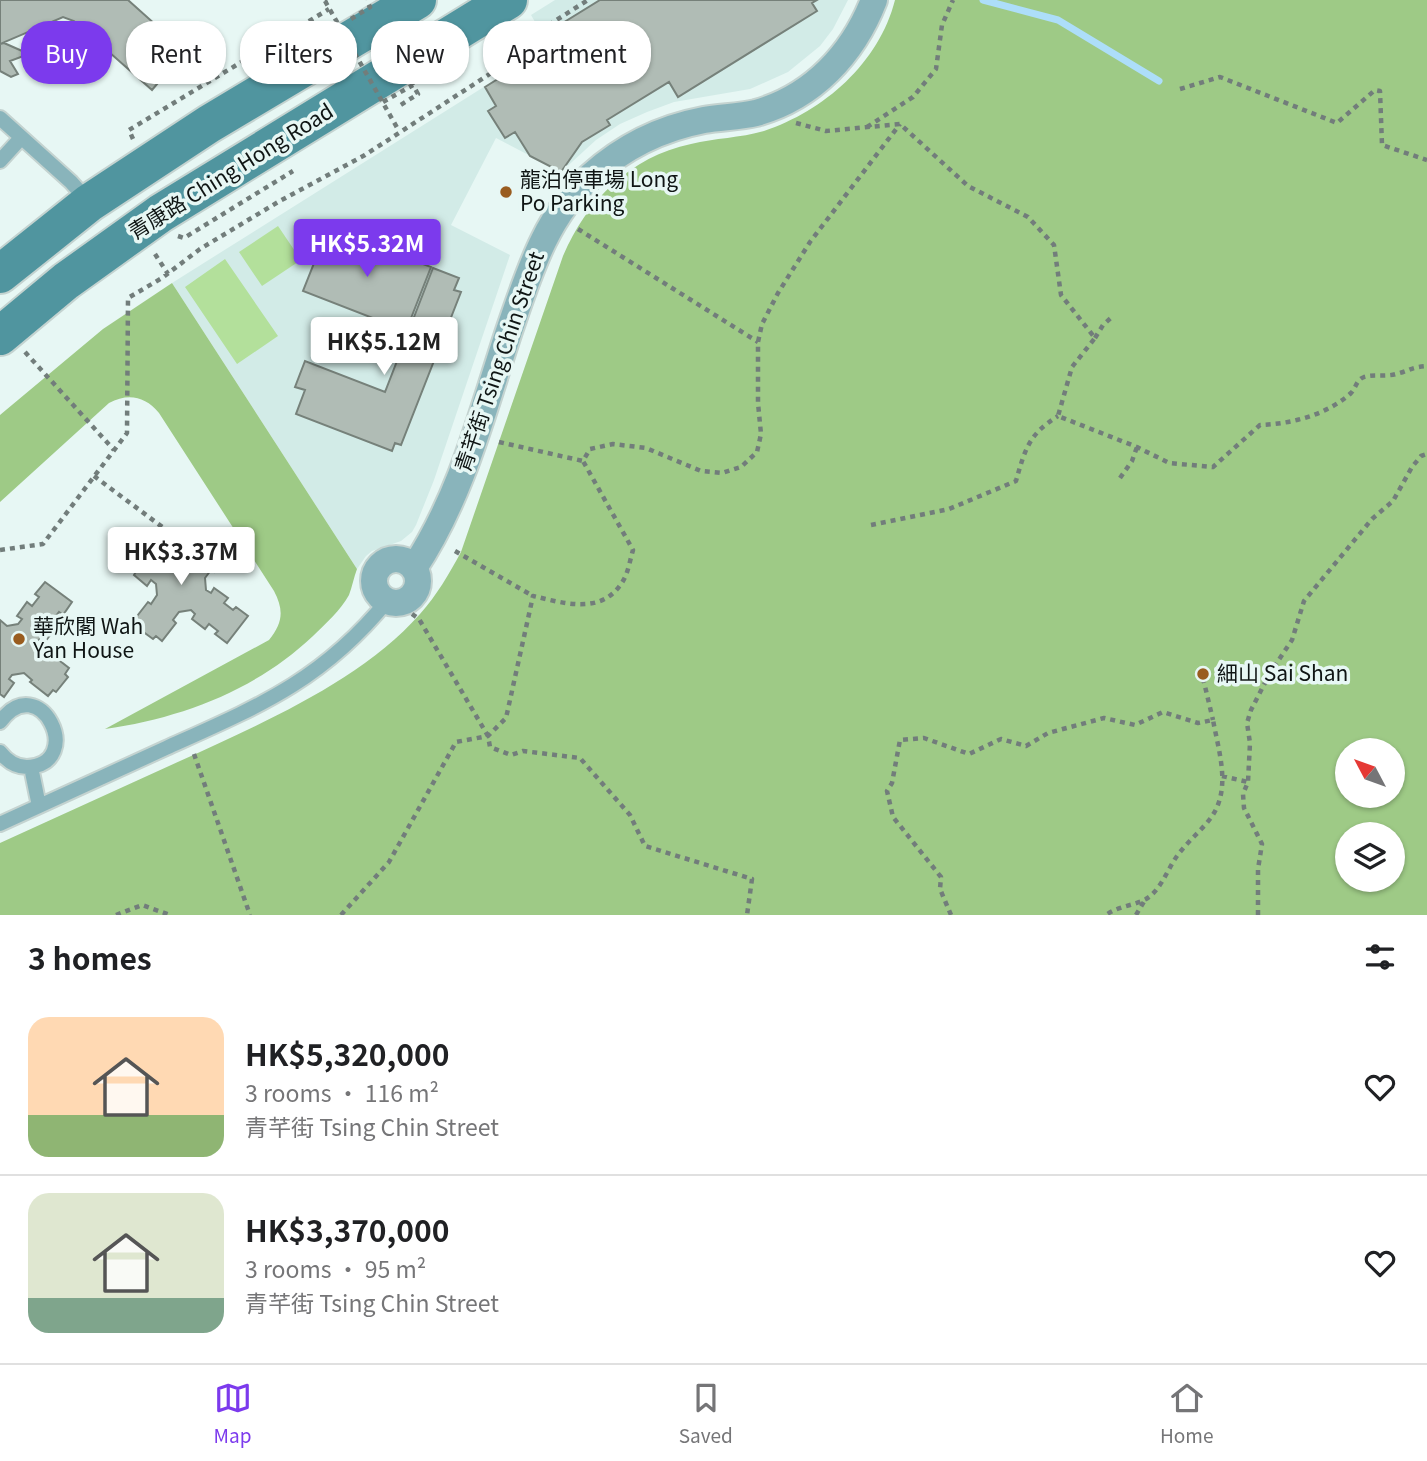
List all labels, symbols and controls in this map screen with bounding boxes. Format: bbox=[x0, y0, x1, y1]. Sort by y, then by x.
chip: Buy bbox=[21, 21, 112, 84]
chip: Rent bbox=[126, 21, 226, 84]
chip: Filters bbox=[240, 21, 357, 84]
chip: New bbox=[371, 21, 469, 84]
chip: Apartment bbox=[483, 21, 651, 84]
street label: 青康路 Ching Hong Road bbox=[122, 95, 338, 246]
place label: 龍泊停車場 Long Po Parking bbox=[520, 163, 678, 217]
marker: 龍泊停車場 Long Po Parking bbox=[498, 184, 514, 200]
pin: HK$5.32M bbox=[295, 219, 439, 279]
text: HK$5.32M bbox=[310, 225, 424, 259]
street label: 青芊街 Tsing Chin Street bbox=[446, 247, 550, 476]
pin: HK$5.12M bbox=[312, 318, 456, 377]
text: HK$5.12M bbox=[327, 323, 441, 357]
pin: HK$3.37M bbox=[109, 528, 253, 587]
text: HK$3.37M bbox=[124, 533, 238, 567]
place label: 華欣閣 Wah Yan House bbox=[32, 610, 143, 664]
marker: 華欣閣 Wah Yan House bbox=[11, 631, 27, 647]
place label: 細山 Sai Shan bbox=[1217, 657, 1348, 687]
marker: 細山 Sai Shan bbox=[1195, 666, 1211, 682]
north arrow bbox=[1335, 738, 1405, 808]
map controls bbox=[1335, 738, 1405, 892]
button: layers bbox=[1335, 822, 1405, 892]
text: 3 homes bbox=[28, 935, 152, 979]
icon: filters bbox=[1361, 938, 1399, 976]
text: HK$5,320,000 bbox=[245, 1031, 449, 1075]
icon: home bbox=[84, 1045, 168, 1129]
icon: heart bbox=[1361, 1068, 1399, 1106]
text: 3 rooms · 116 m² bbox=[245, 1075, 439, 1109]
text: 青芊街 Tsing Chin Street bbox=[245, 1109, 499, 1143]
text: HK$3,370,000 bbox=[245, 1207, 449, 1251]
icon: home bbox=[84, 1221, 168, 1305]
icon: heart bbox=[1361, 1244, 1399, 1282]
text: 3 rooms · 95 m² bbox=[245, 1251, 426, 1285]
text: 青芊街 Tsing Chin Street bbox=[245, 1285, 499, 1319]
tab: Map bbox=[214, 1379, 252, 1448]
tab: Saved bbox=[679, 1379, 733, 1448]
tab: Home bbox=[1160, 1379, 1213, 1448]

